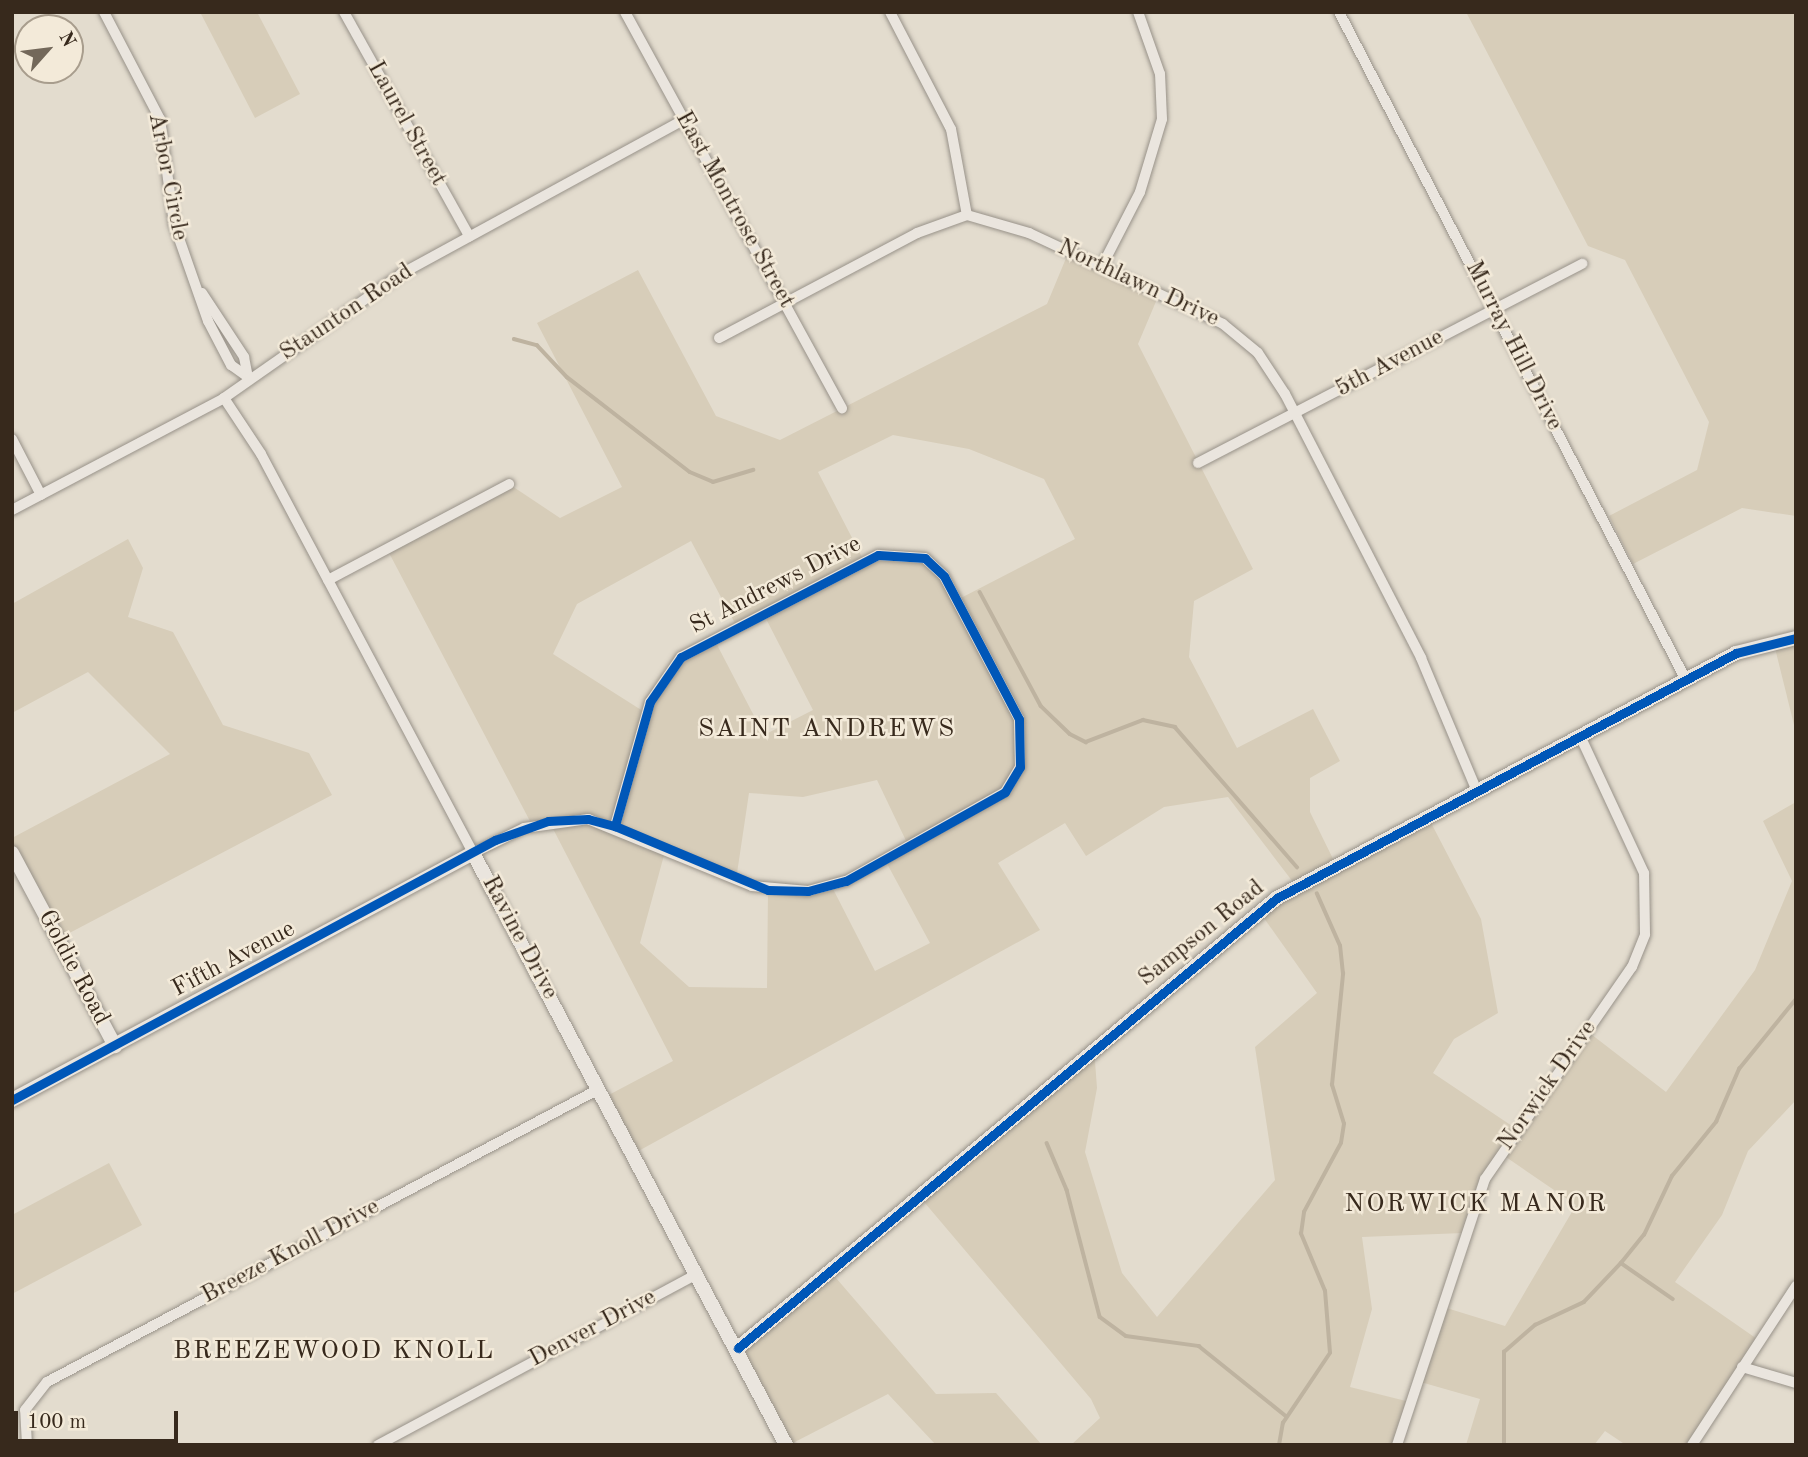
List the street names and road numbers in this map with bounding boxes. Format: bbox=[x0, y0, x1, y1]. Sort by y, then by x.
street label: Laurel Street bbox=[360, 56, 452, 192]
street label: East Montrose Street bbox=[668, 106, 800, 314]
street label: Arbor Circle bbox=[141, 111, 193, 243]
street label: Northlawn Drive bbox=[1052, 234, 1224, 334]
street label: Murray Hill Drive bbox=[1458, 256, 1568, 436]
street label: Staunton Road bbox=[275, 258, 419, 368]
street label: 5th Avenue bbox=[1331, 324, 1449, 404]
street label: St Andrews Drive bbox=[686, 530, 866, 642]
street label: Ravine Drive bbox=[474, 871, 564, 1005]
street label: Sampson Road bbox=[1133, 874, 1271, 994]
street label: Goldie Road bbox=[31, 906, 115, 1030]
street label: Fifth Avenue bbox=[168, 916, 300, 1004]
street label: Norwick Drive bbox=[1492, 1015, 1604, 1157]
street label: Breeze Knoll Drive bbox=[197, 1193, 385, 1311]
street label: Denver Drive bbox=[525, 1284, 661, 1374]

